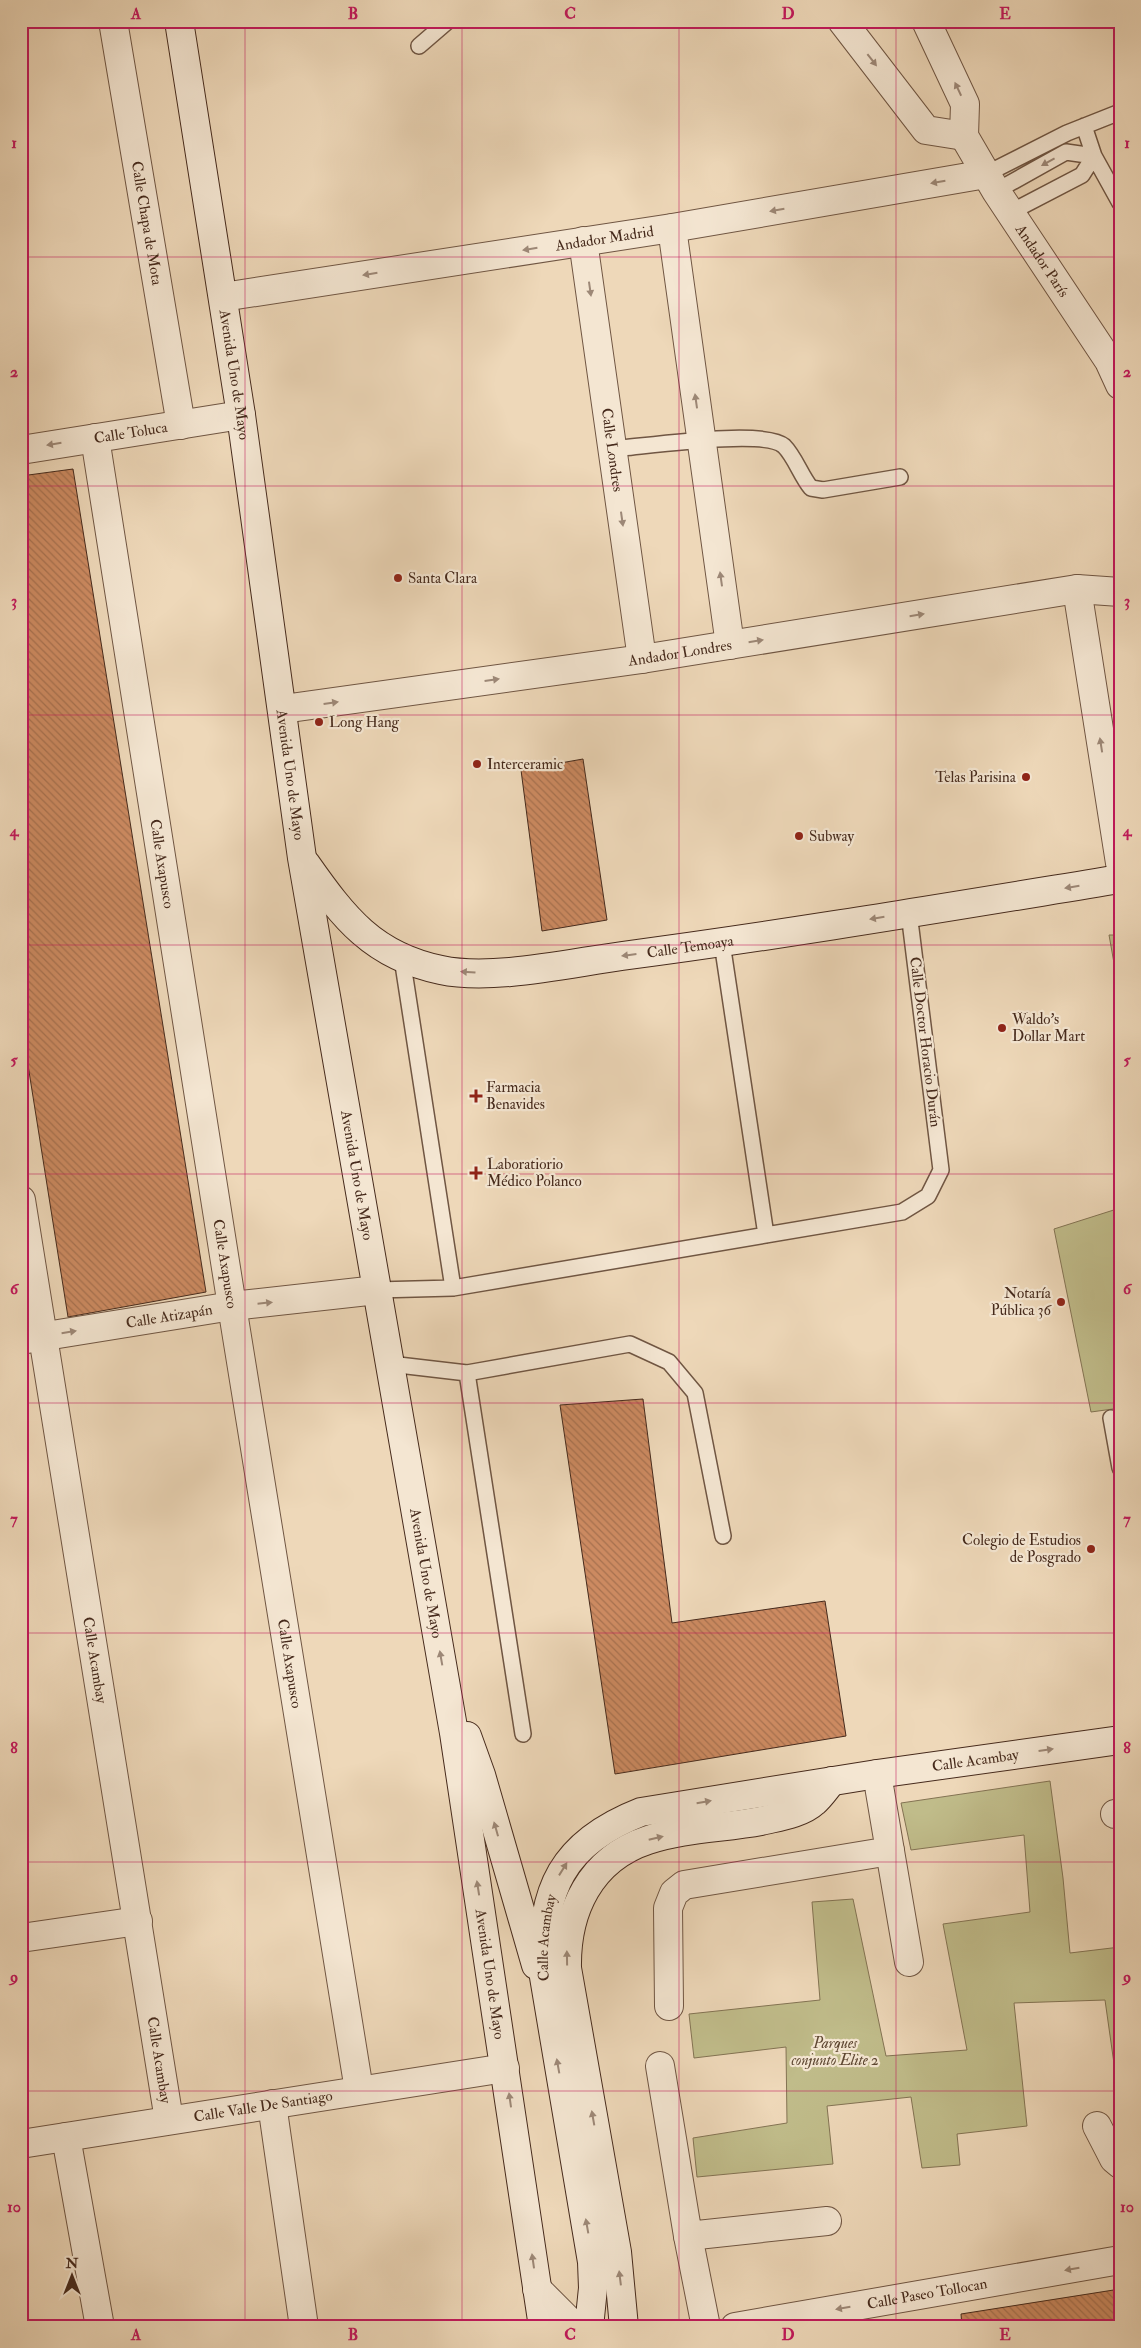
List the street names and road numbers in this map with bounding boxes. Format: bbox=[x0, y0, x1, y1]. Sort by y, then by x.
street label: Calle Chapa de Mota bbox=[127, 160, 167, 287]
street label: Andador París bbox=[1011, 220, 1073, 301]
street label: Andador Madrid bbox=[553, 221, 656, 255]
street label: Avenida Uno de Mayo bbox=[215, 307, 254, 441]
street label: Calle Londres bbox=[597, 407, 628, 493]
street label: Calle Toluca bbox=[92, 417, 170, 448]
street label: Andador Londres bbox=[626, 635, 733, 670]
street label: Avenida Uno de Mayo bbox=[272, 707, 309, 841]
street label: Calle Axapusco bbox=[146, 818, 179, 910]
street label: Calle Temoaya bbox=[646, 931, 735, 962]
street label: Calle Doctor Horacio Durán bbox=[905, 956, 945, 1128]
street label: Avenida Uno de Mayo bbox=[336, 1108, 378, 1242]
street label: Calle Axapusco bbox=[209, 1218, 242, 1310]
street label: Calle Atizapán bbox=[124, 1300, 214, 1332]
street label: Avenida Uno de Mayo bbox=[405, 1506, 447, 1640]
street label: Calle Acambay bbox=[79, 1615, 111, 1705]
street label: Calle Axapusco bbox=[273, 1618, 307, 1710]
street label: Calle Acambay bbox=[931, 1745, 1020, 1776]
street label: Calle Acambay bbox=[533, 1891, 561, 1983]
street label: Avenida Uno de Mayo bbox=[471, 1907, 509, 2041]
street label: Calle Acambay bbox=[143, 2015, 176, 2105]
street label: Calle Valle De Santiago bbox=[192, 2086, 334, 2126]
street label: Calle Paseo Tollocan bbox=[865, 2274, 989, 2313]

